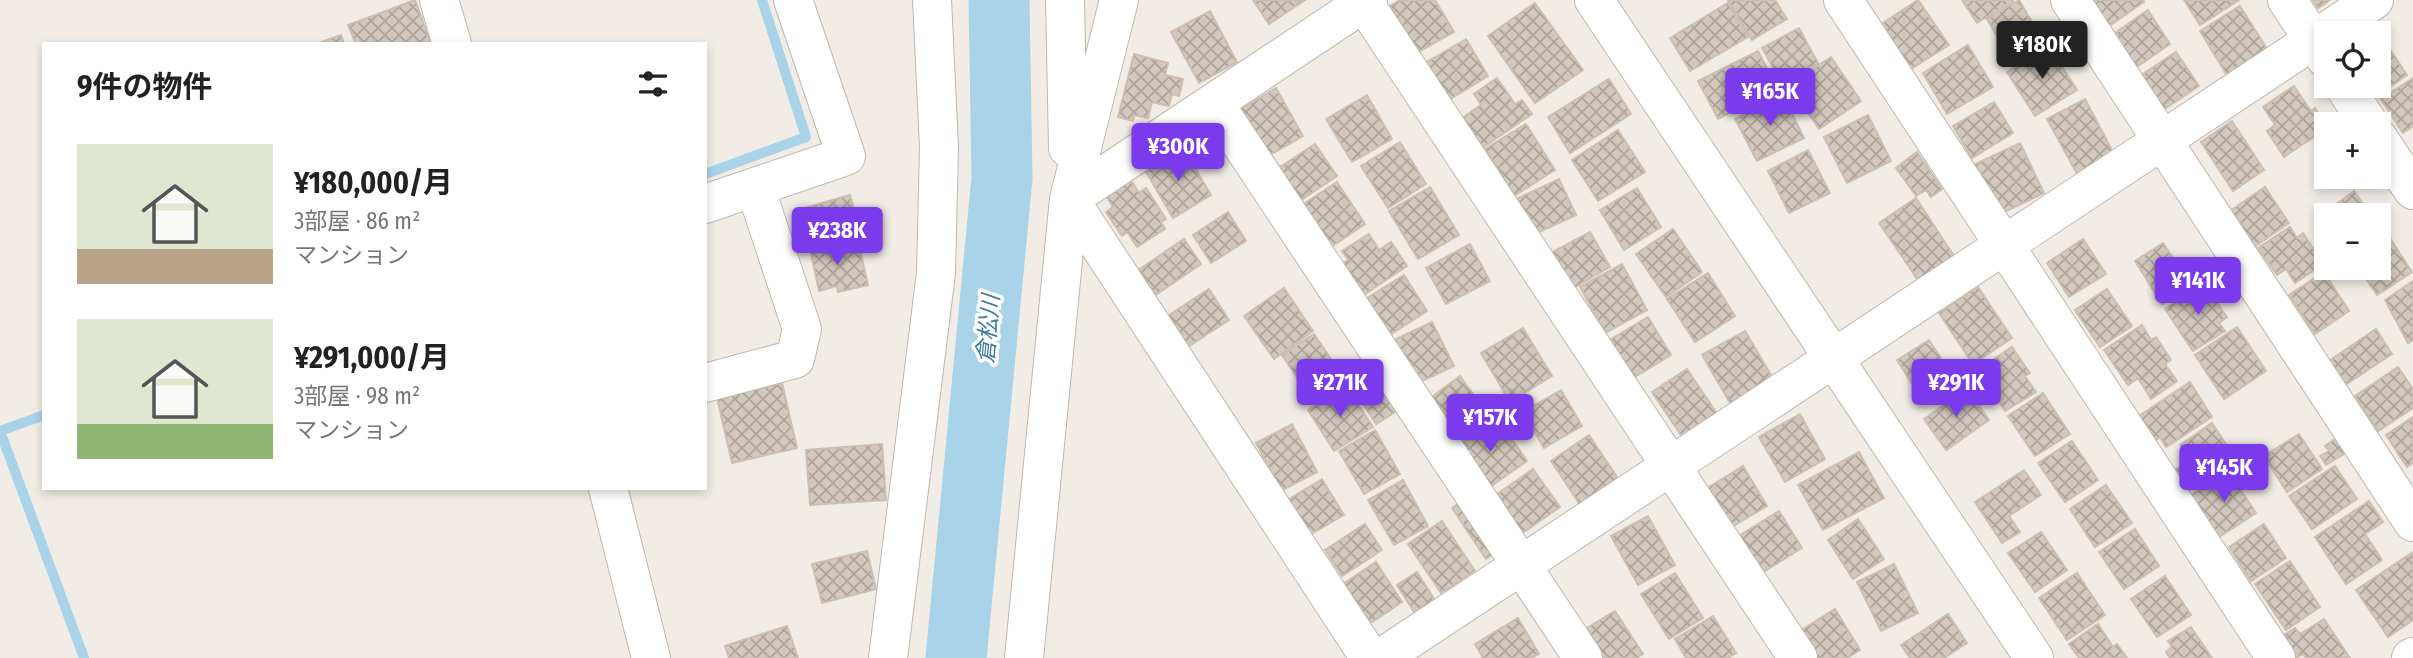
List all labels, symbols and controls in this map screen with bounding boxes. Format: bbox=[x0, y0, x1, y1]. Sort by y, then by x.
map controls bbox=[2314, 21, 2391, 280]
button: locate bbox=[2314, 21, 2391, 98]
pin: ¥180K bbox=[1993, 22, 2091, 81]
text: ¥180K bbox=[2013, 30, 2072, 58]
icon: filters bbox=[634, 65, 672, 103]
pin: ¥165K bbox=[1721, 68, 1819, 128]
text: 9件の物件 bbox=[77, 69, 213, 105]
text: ¥165K bbox=[1741, 77, 1799, 105]
button: + bbox=[2314, 112, 2391, 189]
pin: ¥300K bbox=[1129, 124, 1227, 183]
text: ¥300K bbox=[1147, 132, 1209, 160]
text: ¥180,000/月 bbox=[294, 165, 453, 201]
icon: home bbox=[133, 172, 217, 256]
button: − bbox=[2314, 203, 2391, 280]
text: 3部屋 · 86 m² bbox=[294, 207, 420, 235]
pin: ¥238K bbox=[788, 208, 886, 267]
text: ¥238K bbox=[808, 216, 866, 244]
text: マンション bbox=[294, 241, 409, 269]
pin: ¥141K bbox=[2149, 258, 2247, 317]
text: ¥141K bbox=[2171, 266, 2225, 294]
water label: 倉松川 bbox=[971, 290, 1005, 365]
text: ¥291,000/月 bbox=[294, 340, 450, 376]
icon: home bbox=[133, 347, 217, 431]
pin: ¥271K bbox=[1291, 360, 1389, 419]
pin: ¥291K bbox=[1907, 360, 2005, 419]
text: ¥271K bbox=[1313, 368, 1367, 396]
text: ¥291K bbox=[1928, 368, 1984, 396]
text: 3部屋 · 98 m² bbox=[294, 382, 420, 410]
pin: ¥157K bbox=[1441, 394, 1539, 454]
text: ¥157K bbox=[1463, 403, 1517, 431]
text: マンション bbox=[294, 416, 409, 444]
pin: ¥145K bbox=[2175, 444, 2273, 504]
text: ¥145K bbox=[2195, 453, 2253, 481]

